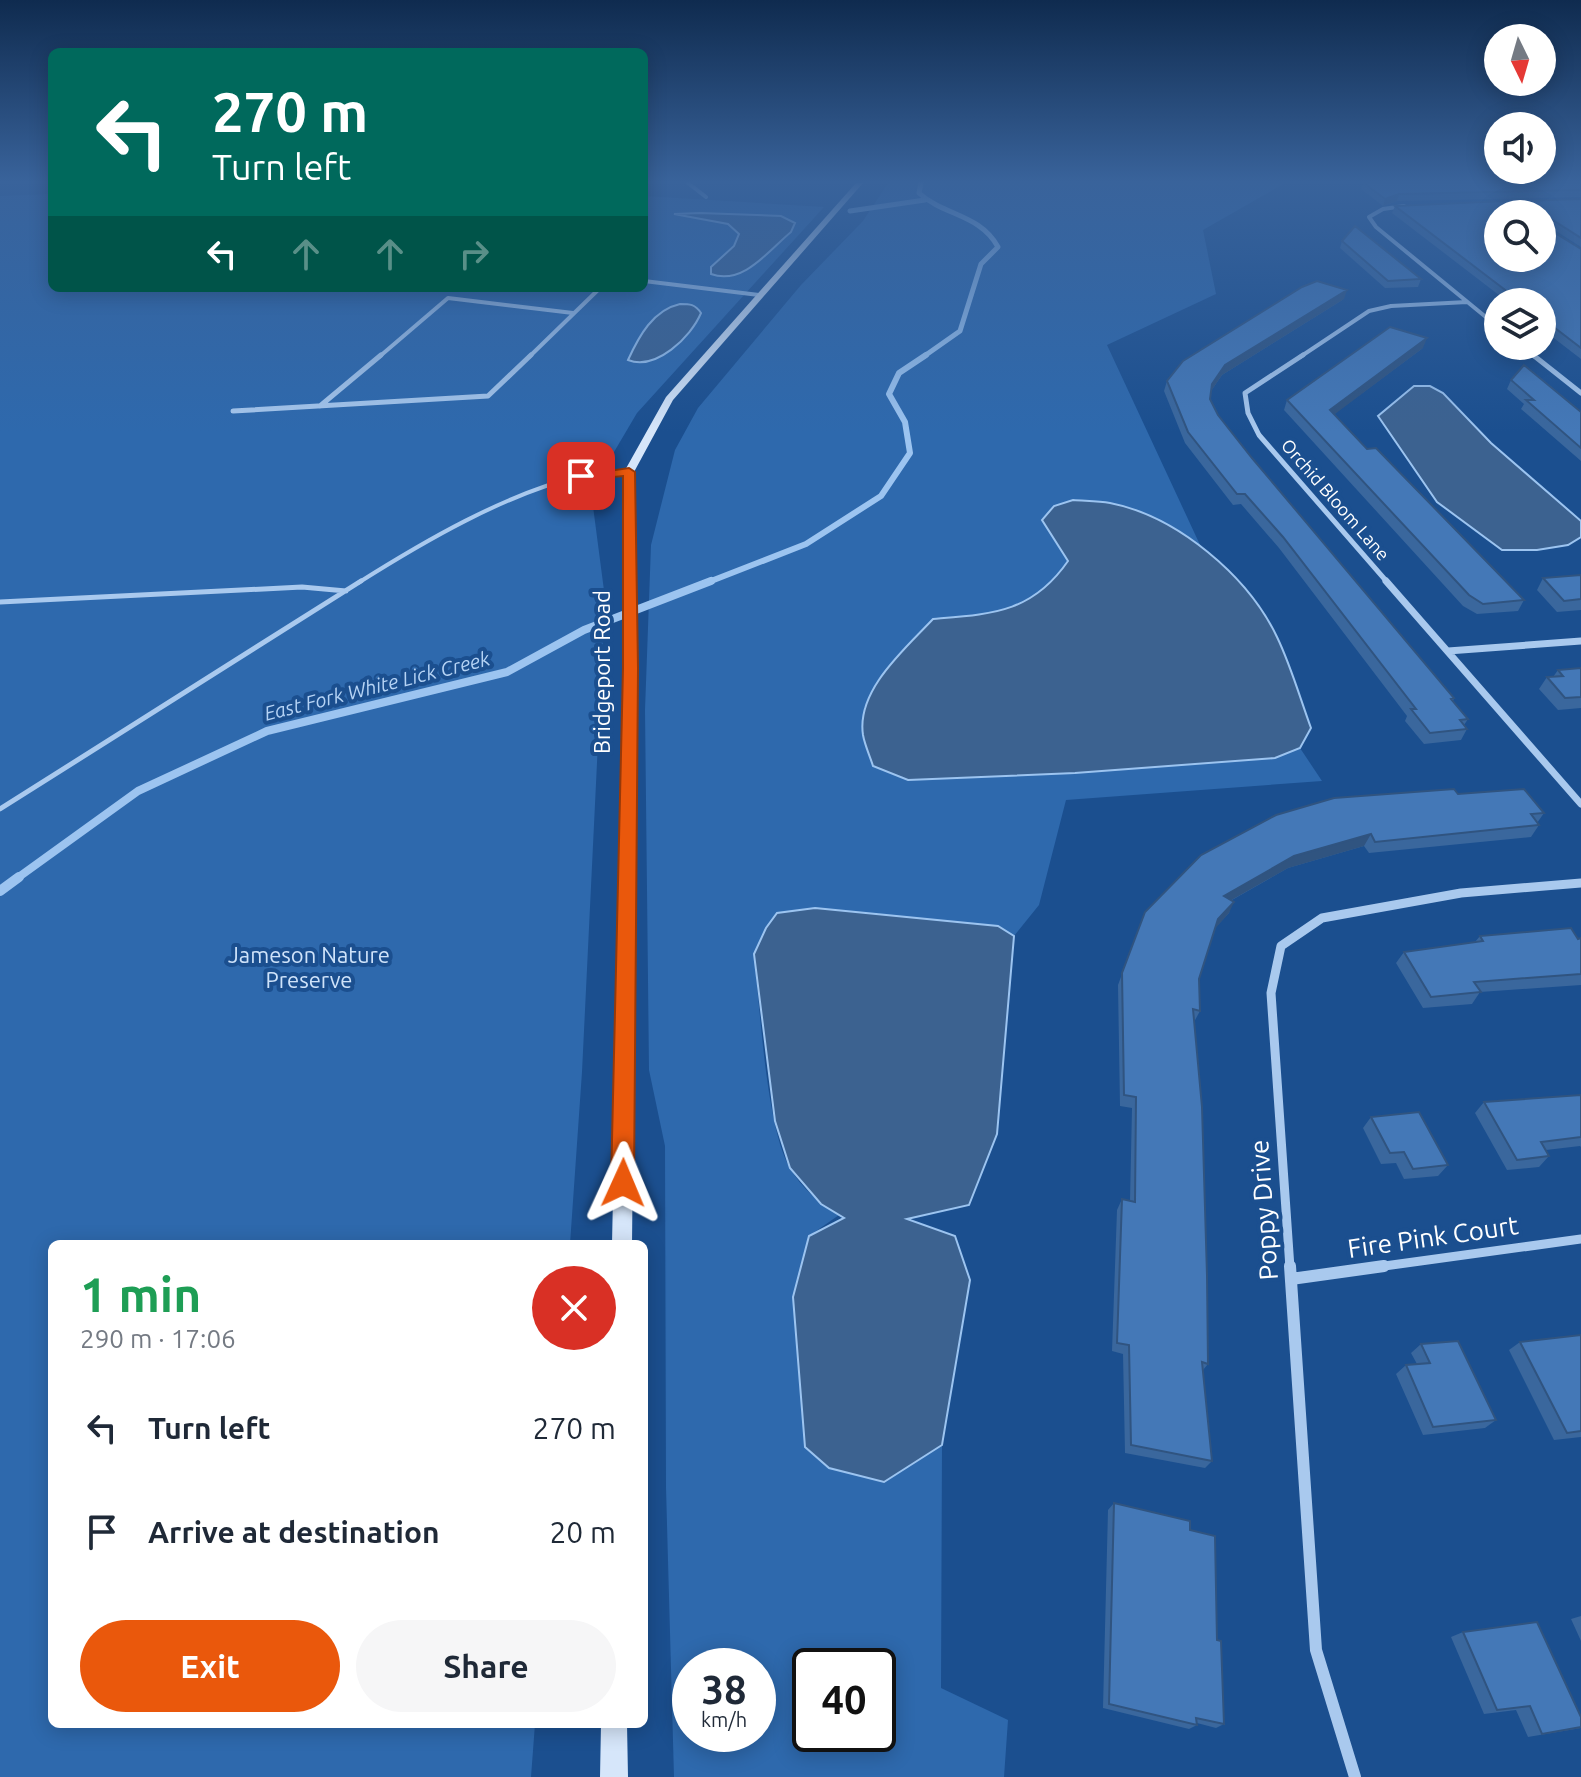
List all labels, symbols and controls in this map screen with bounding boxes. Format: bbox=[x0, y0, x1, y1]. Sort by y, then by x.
north arrow bbox=[1484, 24, 1556, 96]
map controls bbox=[1484, 24, 1556, 360]
icon: left bbox=[80, 80, 184, 184]
text: 270 m bbox=[212, 80, 368, 143]
button: sound bbox=[1484, 112, 1556, 184]
text: Turn left bbox=[212, 146, 351, 187]
button: search bbox=[1484, 200, 1556, 272]
icon: left bbox=[200, 232, 244, 276]
icon: ahead bbox=[284, 232, 328, 276]
icon: ahead bbox=[368, 232, 412, 276]
icon: right bbox=[452, 232, 496, 276]
button: layers bbox=[1484, 288, 1556, 360]
street label: Orchid Bloom Lane bbox=[1278, 435, 1394, 564]
pin bbox=[547, 442, 615, 510]
icon: arrive bbox=[559, 454, 603, 498]
street label: Bridgeport Road bbox=[589, 590, 614, 754]
water label: East Fork White Lick Creek bbox=[262, 646, 493, 725]
park label: Jameson Nature Preserve bbox=[228, 942, 390, 992]
street label: Poppy Drive bbox=[1244, 1139, 1283, 1281]
position arrow bbox=[581, 1141, 665, 1225]
street label: Fire Pink Court bbox=[1346, 1210, 1520, 1263]
button: close bbox=[532, 1266, 616, 1350]
text: 1 min bbox=[80, 1267, 201, 1321]
text: 290 m · 17:06 bbox=[80, 1324, 236, 1353]
icon: left bbox=[80, 1406, 124, 1450]
text: Turn left bbox=[148, 1411, 270, 1445]
text: 270 m bbox=[532, 1411, 616, 1445]
icon: arrive bbox=[80, 1510, 124, 1554]
text: Arrive at destination bbox=[148, 1515, 440, 1549]
text: 20 m bbox=[549, 1515, 616, 1549]
button: Exit bbox=[80, 1620, 340, 1712]
button: Share bbox=[356, 1620, 616, 1712]
speed limit sign: 40 bbox=[792, 1648, 896, 1752]
text: 38 bbox=[701, 1667, 747, 1712]
text: km/h bbox=[701, 1708, 747, 1731]

